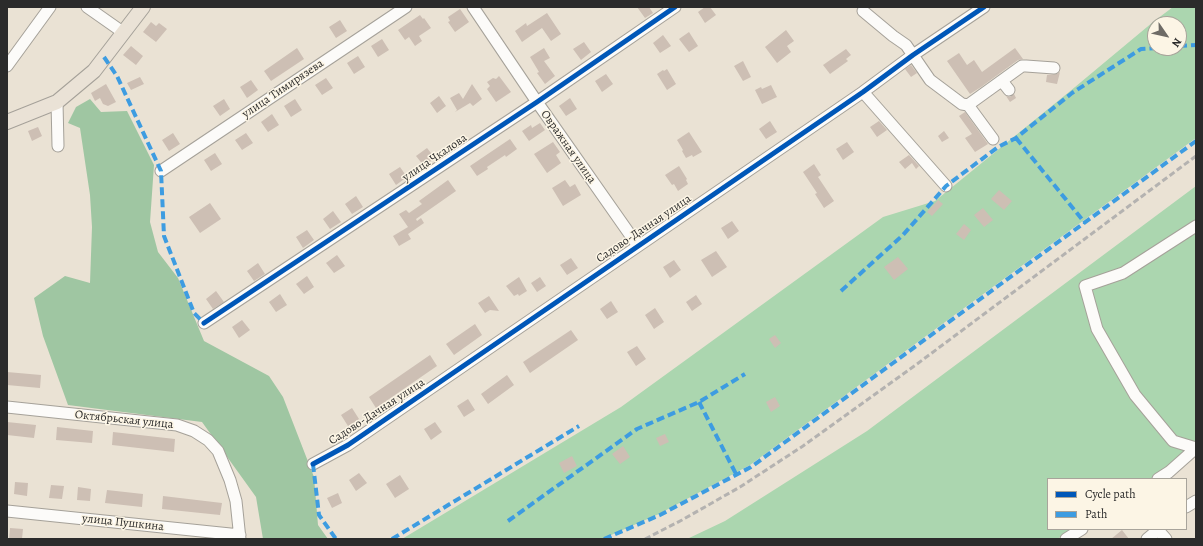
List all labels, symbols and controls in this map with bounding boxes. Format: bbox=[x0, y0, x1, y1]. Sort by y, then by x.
north arrow bbox=[1147, 16, 1187, 56]
text: N bbox=[1168, 35, 1185, 50]
street label: улица Тимирязева bbox=[240, 56, 326, 122]
street label: Овражная улица bbox=[537, 108, 599, 186]
street label: улица Чкалова bbox=[400, 131, 470, 185]
street label: Садово-Дачная улица bbox=[594, 192, 694, 266]
street label: Садово-Дачная улица bbox=[326, 376, 428, 448]
street label: Октябрьская улица bbox=[74, 408, 174, 432]
legend bbox=[1047, 478, 1187, 530]
text: Cycle path bbox=[1085, 486, 1136, 502]
text: Path bbox=[1085, 506, 1107, 522]
street label: улица Пушкина bbox=[81, 512, 165, 534]

